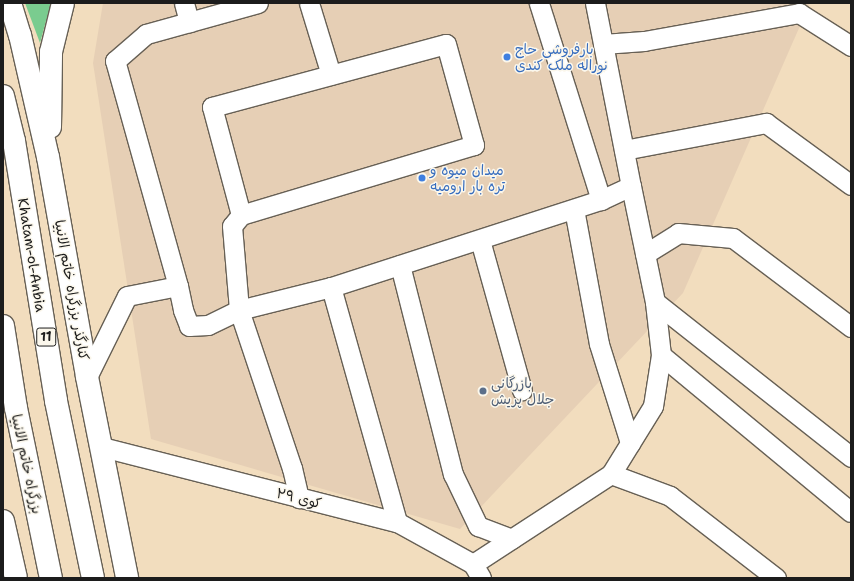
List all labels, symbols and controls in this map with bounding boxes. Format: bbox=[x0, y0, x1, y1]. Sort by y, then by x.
place label: بارفروشی حاج نوراله ملک کندی bbox=[515, 41, 608, 74]
marker: بارفروشی حاج نوراله ملک کندی bbox=[502, 52, 512, 62]
place label: میدان میوه و تره بار ارومیه bbox=[430, 162, 505, 194]
marker: میدان میوه و تره بار ارومیه bbox=[417, 173, 427, 183]
street label: Khatam-ol-Anbia bbox=[15, 197, 49, 313]
street label: کنارگذر بزرگراه خاتم الانبیا bbox=[51, 219, 93, 361]
road number: 11 bbox=[36, 326, 56, 348]
place label: بازرگانی جلال پریش bbox=[491, 375, 554, 408]
marker: بازرگانی جلال پریش bbox=[478, 386, 488, 396]
street label: بزرگراه خاتم الانبیا bbox=[8, 413, 46, 515]
street label: کوی ۲۹ bbox=[275, 484, 323, 512]

